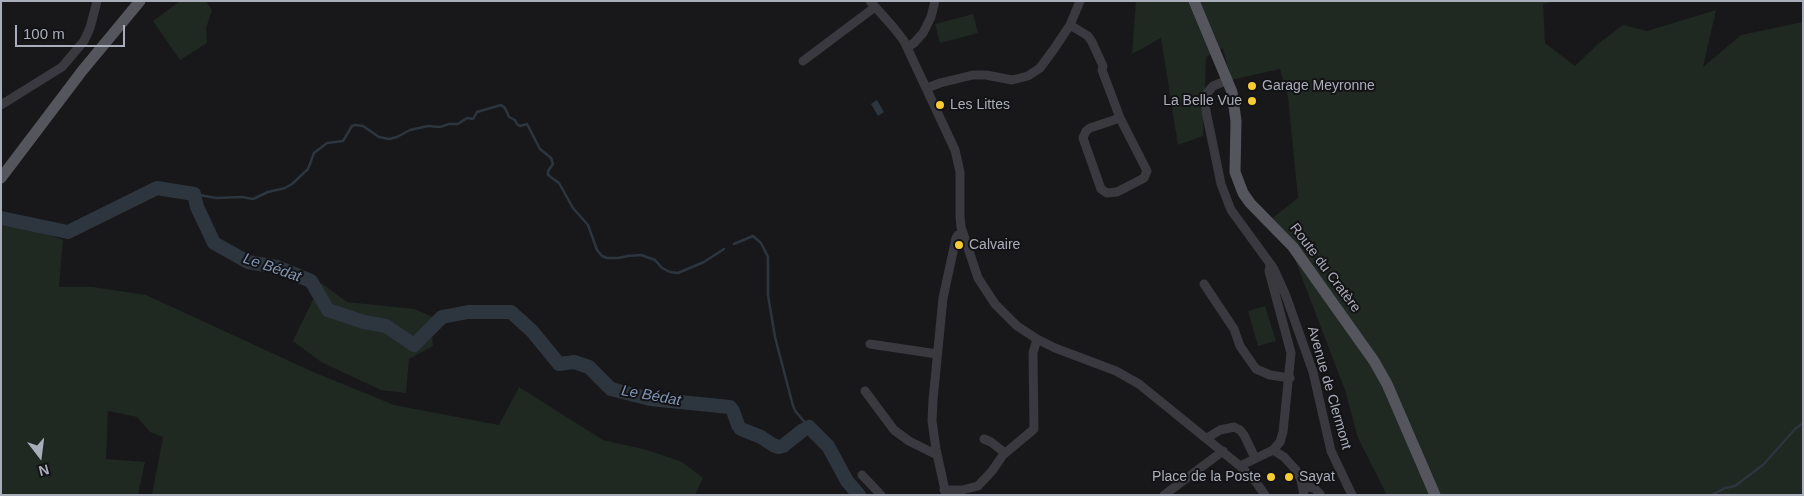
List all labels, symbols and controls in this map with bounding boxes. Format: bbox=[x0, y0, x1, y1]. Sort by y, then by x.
scale bar bbox=[18, 15, 128, 47]
text: 100 m bbox=[23, 25, 65, 42]
place label: Garage Meyronne bbox=[1262, 78, 1375, 94]
marker: Garage Meyronne bbox=[1246, 80, 1258, 92]
place label: La Belle Vue bbox=[1163, 93, 1242, 109]
marker: La Belle Vue bbox=[1246, 95, 1258, 107]
place label: Les Littes bbox=[950, 97, 1010, 113]
marker: Les Littes bbox=[934, 99, 946, 111]
street label: Route du Cratère bbox=[1286, 220, 1364, 316]
place label: Calvaire bbox=[969, 237, 1020, 253]
marker: Calvaire bbox=[953, 239, 965, 251]
water label: Le Bédat bbox=[241, 250, 303, 286]
street label: Avenue de Clermont bbox=[1303, 324, 1355, 452]
water label: Le Bédat bbox=[620, 382, 682, 410]
north arrow bbox=[15, 431, 65, 481]
text: N bbox=[37, 461, 51, 480]
place label: Place de la Poste bbox=[1152, 469, 1261, 485]
place label: Sayat bbox=[1299, 469, 1335, 485]
marker: Place de la Poste bbox=[1265, 471, 1277, 483]
marker: Sayat bbox=[1283, 471, 1295, 483]

